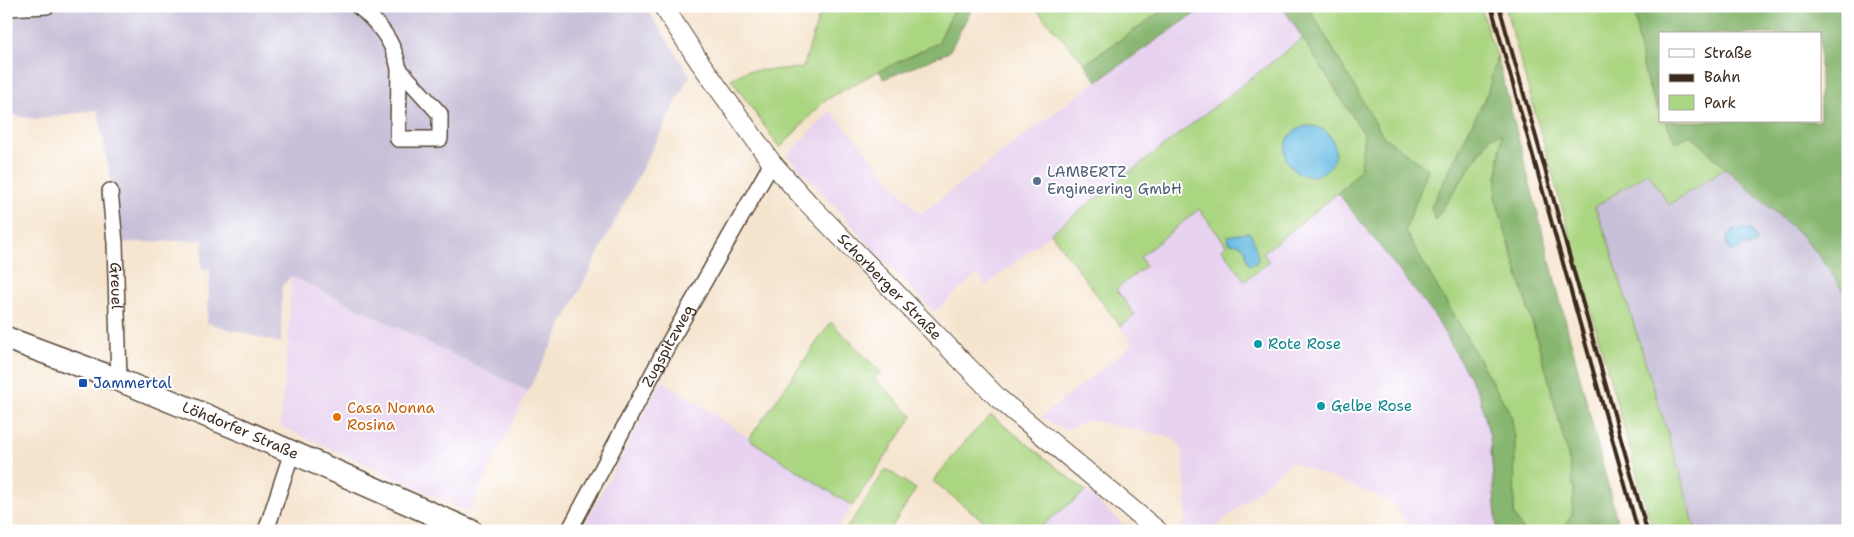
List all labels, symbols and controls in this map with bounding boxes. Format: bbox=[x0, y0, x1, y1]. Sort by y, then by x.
legend bbox=[1659, 32, 1822, 122]
text: Straße bbox=[1704, 43, 1752, 63]
text: Bahn bbox=[1704, 67, 1740, 87]
text: Park bbox=[1704, 93, 1736, 113]
place label: LAMBERTZ Engineering GmbH bbox=[1047, 162, 1182, 199]
marker: LAMBERTZ Engineering GmbH bbox=[1031, 175, 1043, 187]
street label: Schorberger Straße bbox=[833, 229, 946, 344]
street label: Greuel bbox=[106, 262, 127, 310]
street label: Zugspitzweg bbox=[637, 301, 699, 391]
place label: Rote Rose bbox=[1268, 334, 1341, 354]
marker: Rote Rose bbox=[1252, 338, 1264, 350]
place label: Jammertal bbox=[93, 373, 172, 393]
marker: Jammertal bbox=[77, 377, 89, 389]
place label: Gelbe Rose bbox=[1331, 396, 1412, 416]
street label: Löhdorfer Straße bbox=[179, 397, 302, 464]
place label: Casa Nonna Rosina bbox=[347, 398, 436, 435]
marker: Gelbe Rose bbox=[1315, 400, 1327, 412]
marker: Casa Nonna Rosina bbox=[331, 411, 343, 423]

